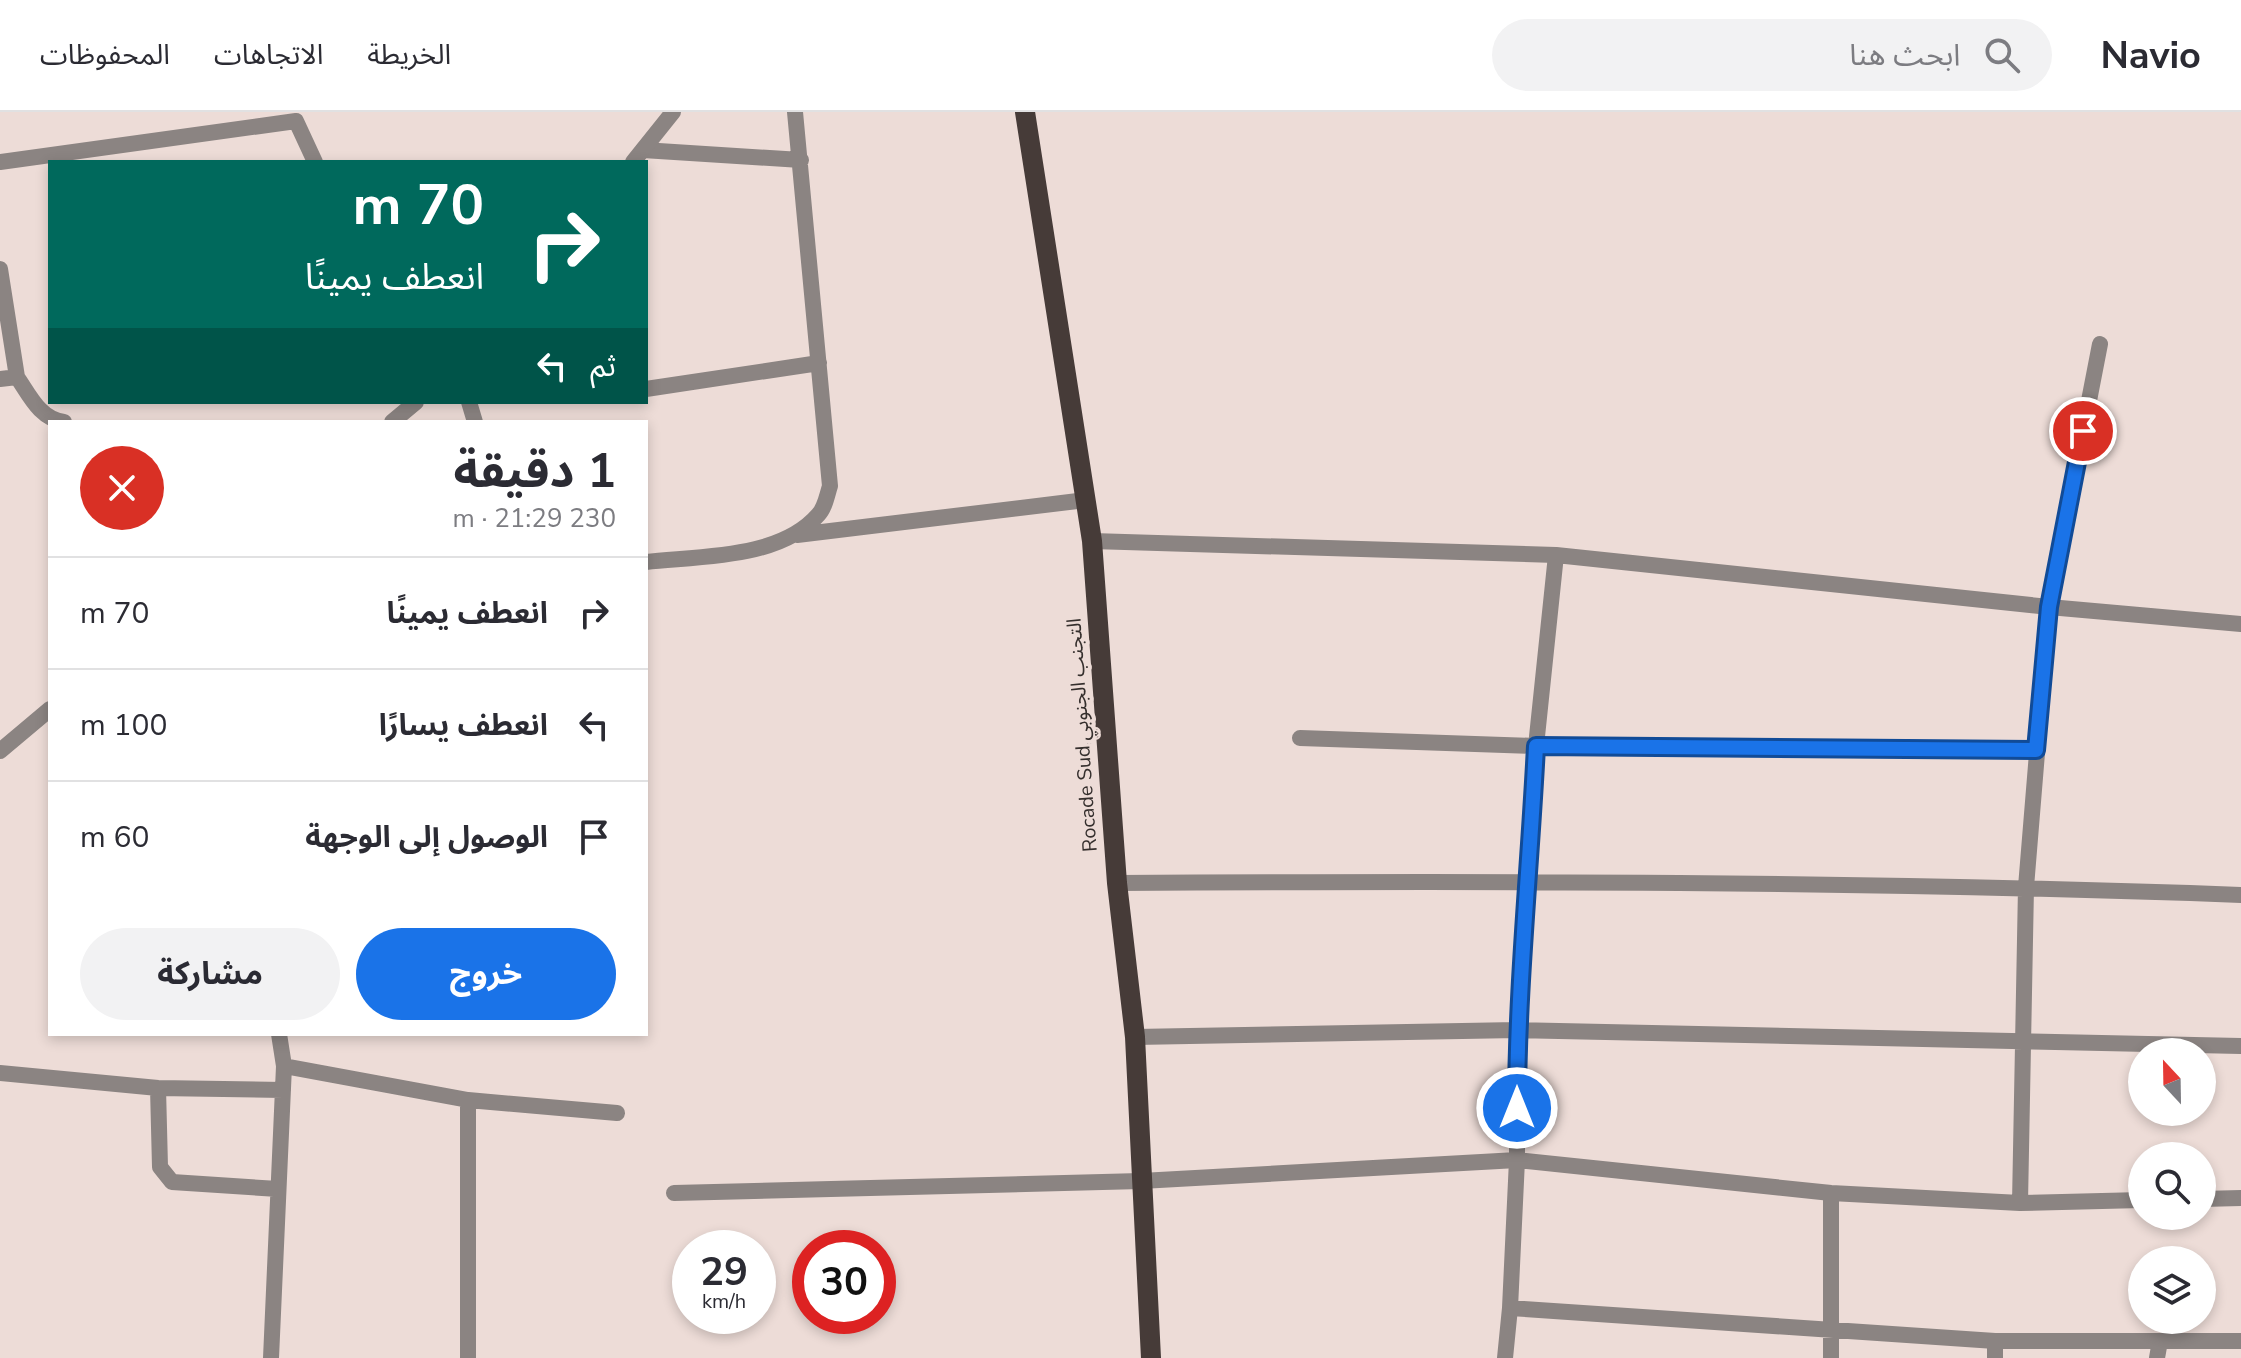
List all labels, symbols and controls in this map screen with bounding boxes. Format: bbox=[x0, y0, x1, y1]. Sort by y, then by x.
search box bbox=[1492, 19, 2052, 91]
text: Navio bbox=[2100, 30, 2201, 81]
icon: search bbox=[1980, 33, 2024, 77]
text: ابحث هنا bbox=[1849, 35, 1960, 76]
text: المحفوظات bbox=[40, 36, 170, 74]
text: الاتجاهات bbox=[214, 36, 323, 74]
text: الخريطة bbox=[367, 36, 451, 74]
text: 70 m bbox=[353, 167, 484, 244]
icon: right bbox=[512, 192, 616, 296]
text: انعطف يمينًا bbox=[305, 253, 484, 302]
icon: left bbox=[530, 344, 574, 388]
text: ثم bbox=[590, 346, 616, 387]
pin bbox=[2049, 397, 2117, 465]
icon: arrive bbox=[2061, 409, 2105, 453]
text: 1 دقيقة bbox=[453, 438, 616, 504]
button: close bbox=[80, 446, 164, 530]
text: 230 m · 21:29 bbox=[453, 501, 616, 536]
icon: right bbox=[572, 591, 616, 635]
text: 70 m bbox=[80, 593, 149, 634]
text: انعطف يمينًا bbox=[387, 593, 548, 634]
street label: Rocade Sud,التجنب الجنوبي bbox=[1060, 617, 1105, 853]
icon: left bbox=[572, 703, 616, 747]
text: 100 m bbox=[80, 705, 167, 746]
text: انعطف يسارًا bbox=[379, 705, 548, 746]
icon: arrive bbox=[572, 815, 616, 859]
text: 60 m bbox=[80, 817, 149, 858]
text: الوصول إلى الوجهة bbox=[305, 817, 548, 858]
button: مشاركة bbox=[80, 928, 340, 1020]
button: خروج bbox=[356, 928, 616, 1020]
north arrow bbox=[2128, 1038, 2216, 1126]
map controls bbox=[2128, 1038, 2216, 1334]
position arrow bbox=[1475, 1066, 1559, 1150]
button: search bbox=[2128, 1142, 2216, 1230]
speed limit sign: 30 bbox=[792, 1230, 896, 1334]
text: 29 bbox=[700, 1245, 748, 1299]
button: layers bbox=[2128, 1246, 2216, 1334]
text: km/h bbox=[702, 1288, 746, 1315]

